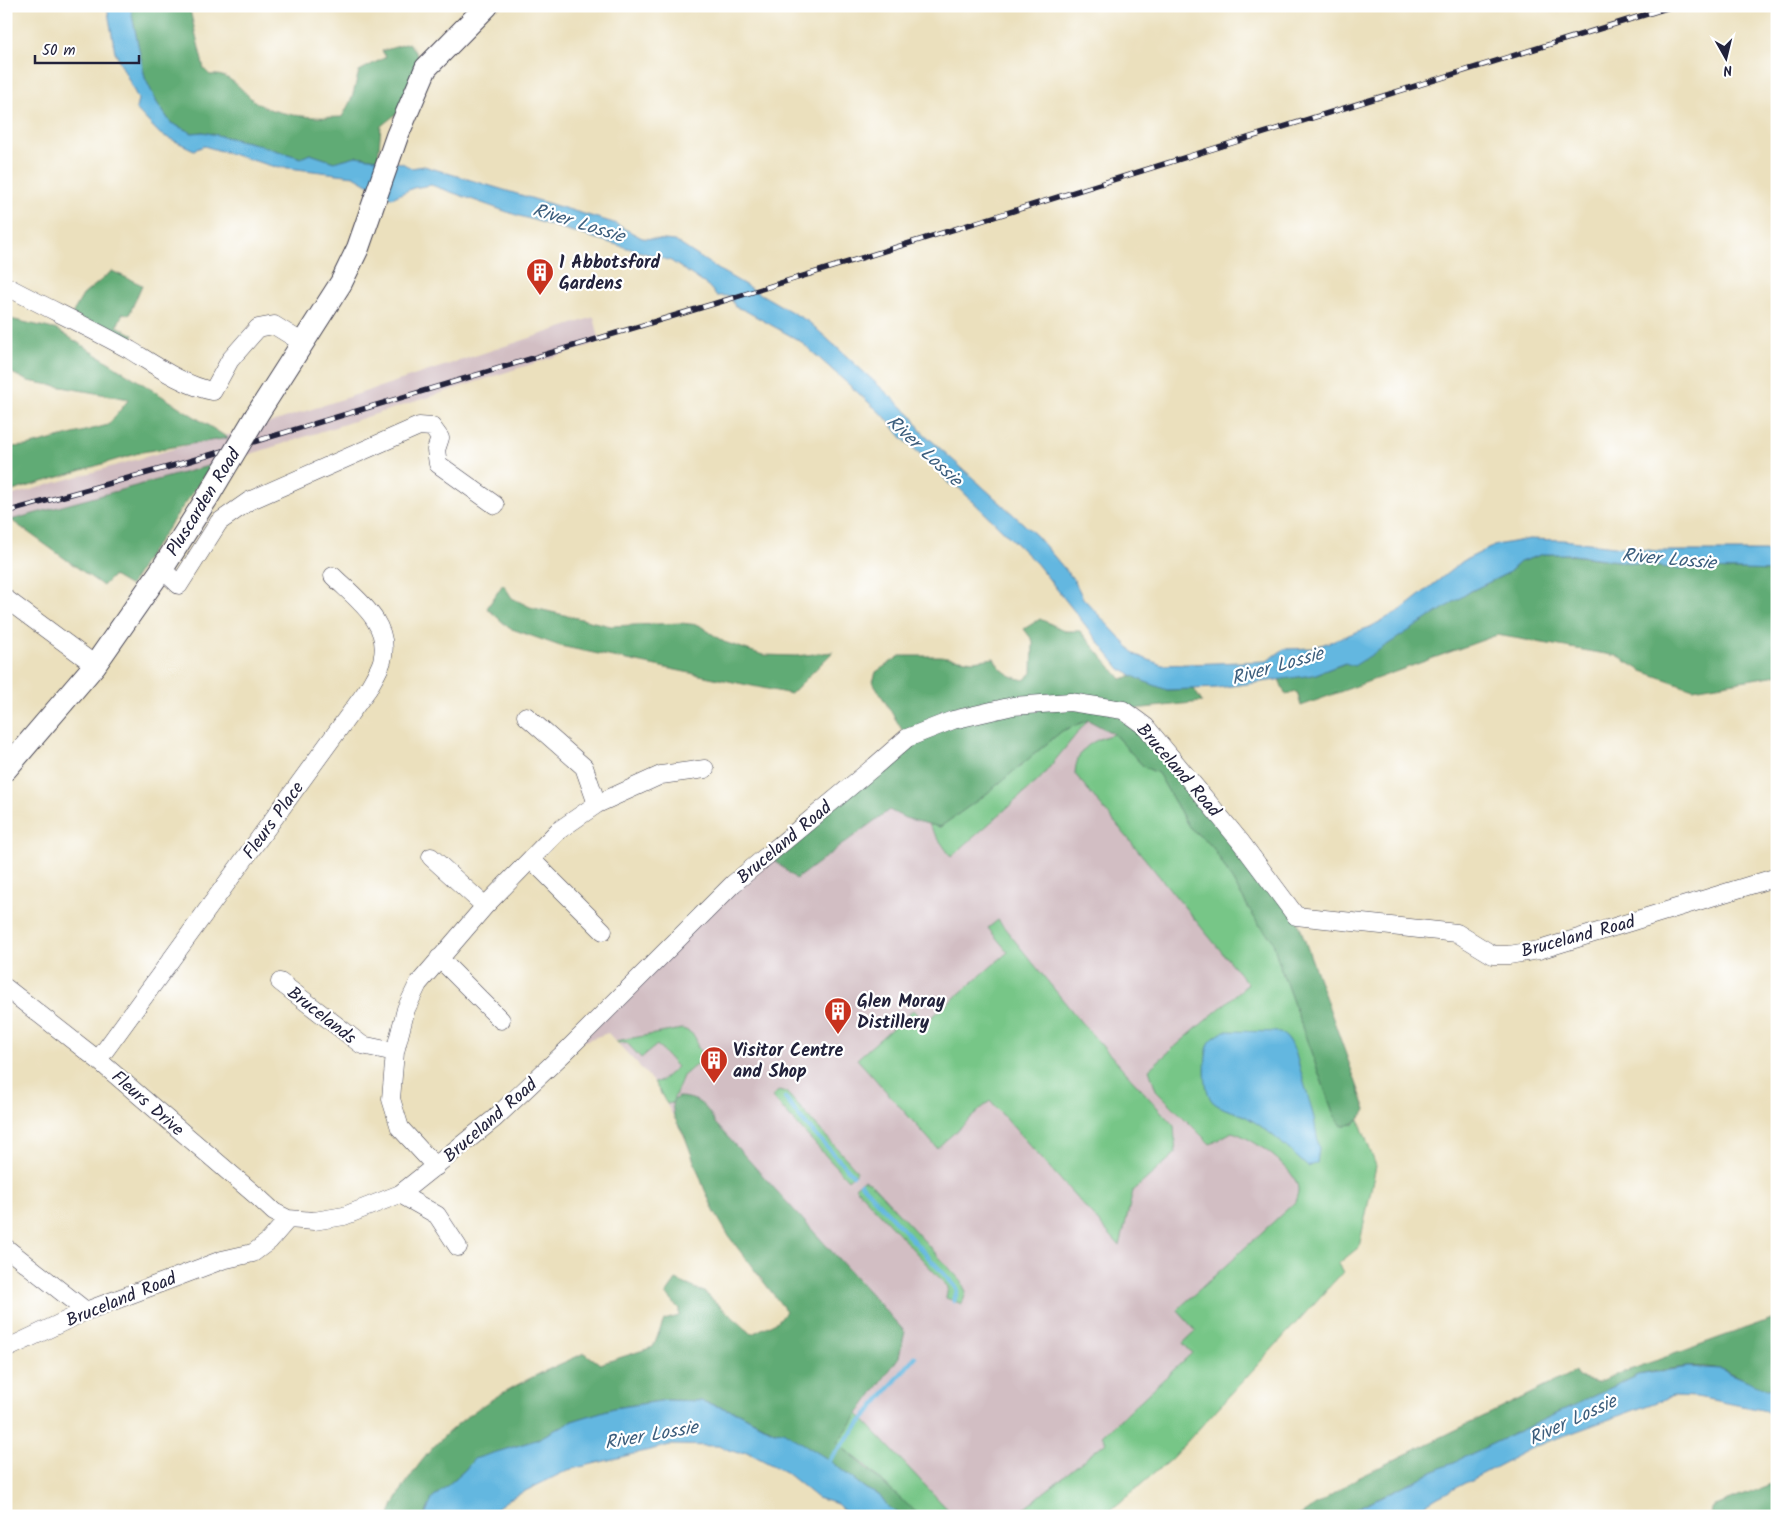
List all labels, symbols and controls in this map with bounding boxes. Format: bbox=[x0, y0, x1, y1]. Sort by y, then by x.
scale bar bbox=[35, 32, 139, 64]
north arrow bbox=[1700, 32, 1750, 82]
text: 50 m bbox=[42, 39, 76, 63]
text: N bbox=[1722, 58, 1734, 81]
water label: River Lossie bbox=[529, 196, 630, 253]
place label: 1 Abbotsford Gardens bbox=[559, 249, 660, 299]
building icon: 1 Abbotsford Gardens bbox=[525, 257, 555, 296]
water label: River Lossie bbox=[879, 408, 970, 496]
street label: Pluscarden Road bbox=[159, 442, 250, 563]
water label: River Lossie bbox=[1621, 541, 1720, 579]
water label: River Lossie bbox=[1228, 639, 1329, 694]
street label: Bruceland Road bbox=[1129, 717, 1228, 825]
street label: Fleurs Place bbox=[236, 776, 312, 866]
street label: Bruceland Road bbox=[731, 794, 840, 892]
street label: Bruceland Road bbox=[1518, 908, 1640, 967]
street label: Brucelands bbox=[280, 980, 362, 1053]
place label: Glen Moray Distillery bbox=[857, 988, 946, 1038]
building icon: Glen Moray Distillery bbox=[823, 996, 853, 1035]
place label: Visitor Centre and Shop bbox=[733, 1037, 844, 1087]
building icon: Visitor Centre and Shop bbox=[699, 1045, 729, 1084]
street label: Fleurs Drive bbox=[104, 1064, 190, 1144]
street label: Bruceland Road bbox=[437, 1071, 545, 1170]
street label: Bruceland Road bbox=[62, 1265, 182, 1336]
water label: River Lossie bbox=[1524, 1386, 1624, 1454]
water label: River Lossie bbox=[602, 1413, 703, 1459]

